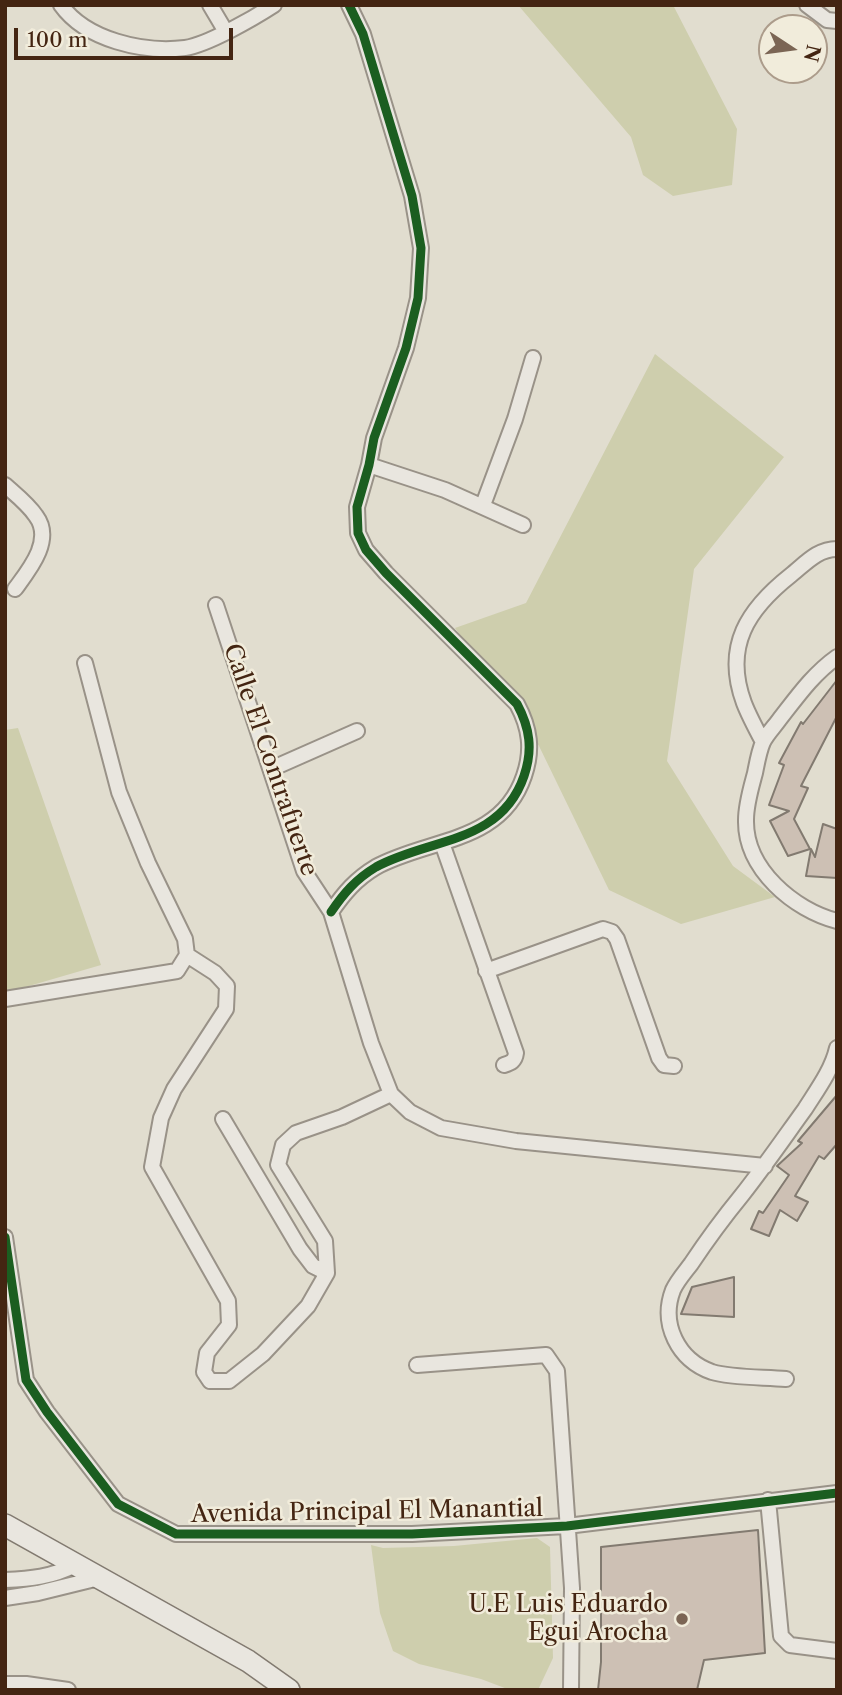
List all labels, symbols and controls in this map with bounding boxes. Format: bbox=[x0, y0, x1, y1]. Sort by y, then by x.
scale bar bbox=[18, 14, 236, 58]
north arrow bbox=[758, 14, 828, 84]
text: 100 m bbox=[27, 27, 88, 52]
text: N bbox=[799, 43, 825, 64]
street label: Calle El Contrafuerte bbox=[217, 640, 323, 880]
street label: Avenida Principal El Manantial bbox=[191, 1495, 543, 1529]
place label: U.E Luis Eduardo Egui Arocha bbox=[468, 1591, 668, 1647]
marker: U.E Luis Eduardo Egui Arocha bbox=[674, 1611, 690, 1627]

